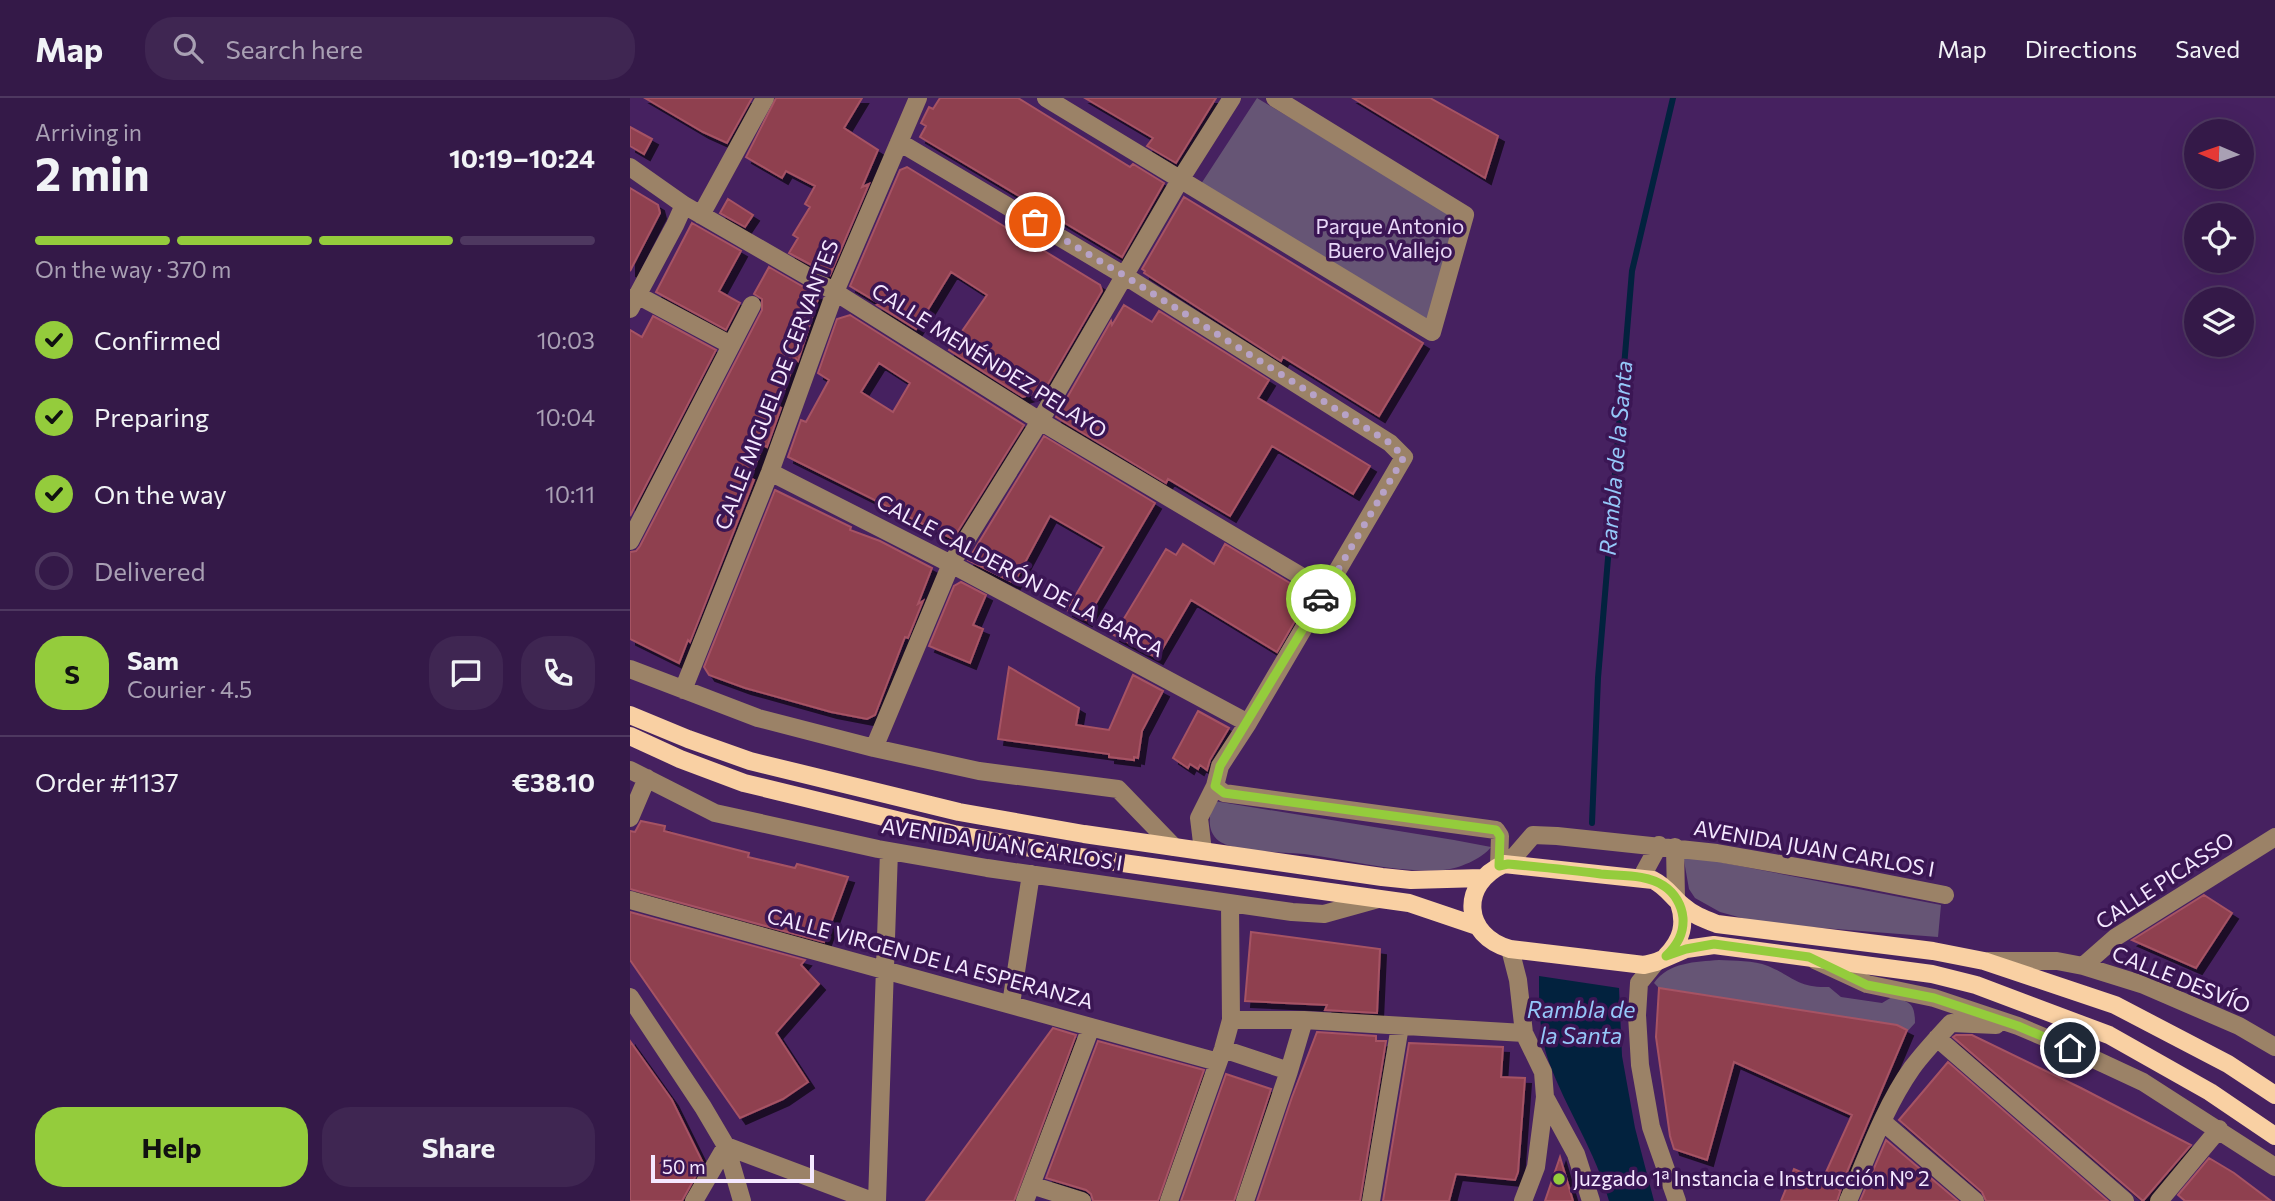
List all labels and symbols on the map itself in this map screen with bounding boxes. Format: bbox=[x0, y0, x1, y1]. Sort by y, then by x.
north arrow bbox=[2184, 119, 2254, 189]
pin bbox=[1005, 192, 1065, 252]
park label: Parque Antonio Buero Vallejo bbox=[1316, 213, 1464, 262]
street label: CALLE MIGUEL DE CERVANTES bbox=[709, 236, 843, 533]
street label: CALLE MENÉNDEZ PELAYO bbox=[868, 277, 1112, 443]
water label: Rambla de la Santa bbox=[1593, 359, 1637, 557]
street label: CALLE CALDERÓN DE LA BARCA bbox=[873, 488, 1169, 661]
courier bbox=[1286, 564, 1356, 634]
street label: AVENIDA JUAN CARLOS I bbox=[880, 812, 1125, 875]
street label: AVENIDA JUAN CARLOS I bbox=[1692, 814, 1937, 881]
street label: CALLE PICASSO bbox=[2091, 826, 2238, 934]
street label: CALLE VIRGEN DE LA ESPERANZA bbox=[764, 902, 1096, 1013]
street label: CALLE DESVÍO bbox=[2109, 940, 2254, 1018]
water label: Rambla de la Santa bbox=[1527, 995, 1635, 1049]
pin bbox=[2040, 1018, 2100, 1078]
scale bar bbox=[651, 1152, 814, 1184]
place label: Juzgado 1ª Instancia e Instrucción Nº 2 bbox=[1573, 1165, 1930, 1190]
marker: Juzgado 1ª Instancia e Instrucción Nº 2 bbox=[1551, 1171, 1567, 1187]

